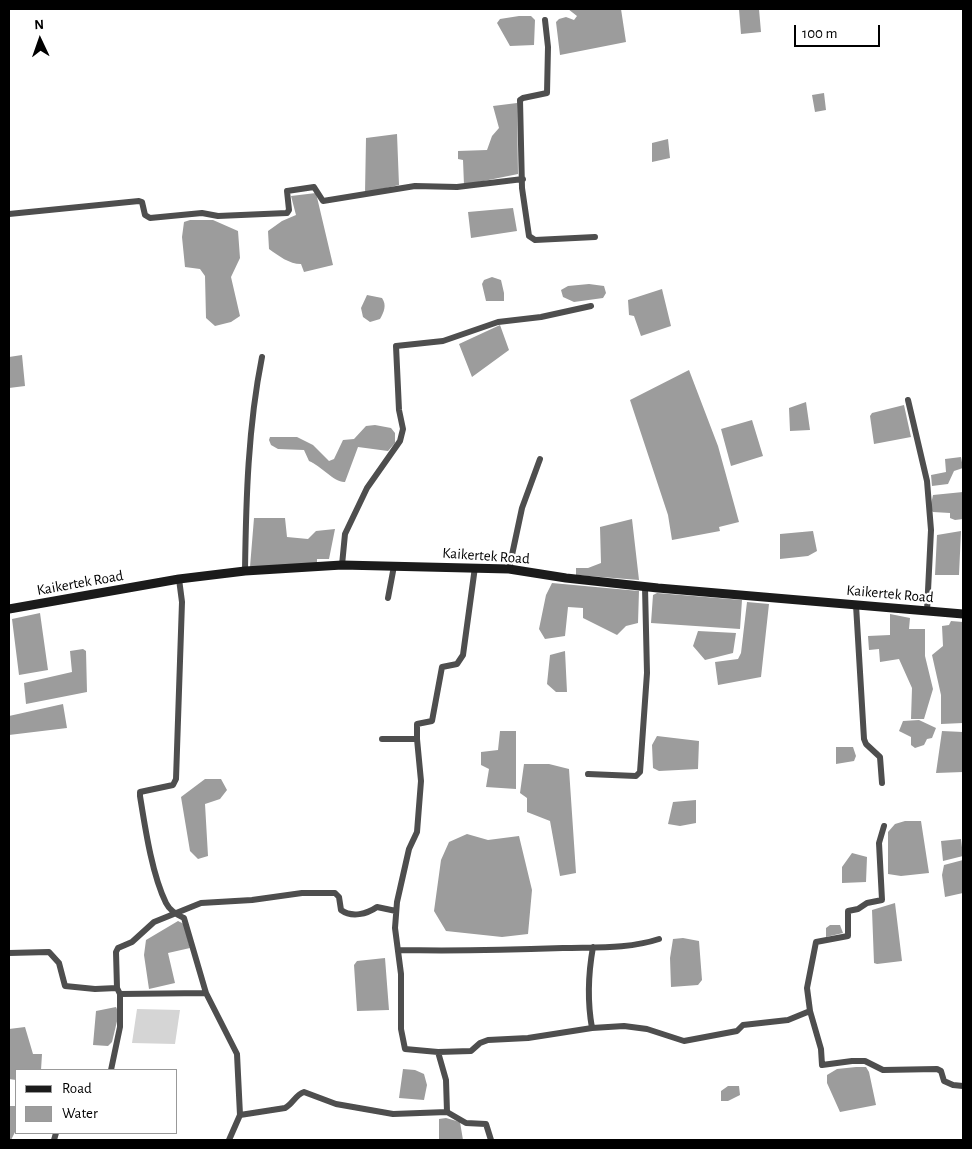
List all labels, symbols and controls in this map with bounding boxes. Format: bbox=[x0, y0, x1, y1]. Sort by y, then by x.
north arrow bbox=[15, 15, 65, 65]
scale bar bbox=[797, 15, 883, 47]
text: N bbox=[34, 18, 44, 32]
text: 100 m bbox=[802, 26, 837, 41]
street label: Kaikertek Road bbox=[442, 544, 530, 568]
street label: Kaikertek Road bbox=[35, 567, 125, 599]
street label: Kaikertek Road bbox=[846, 581, 934, 607]
legend bbox=[15, 1069, 178, 1134]
text: Road bbox=[62, 1081, 92, 1096]
text: Water bbox=[62, 1106, 98, 1121]

